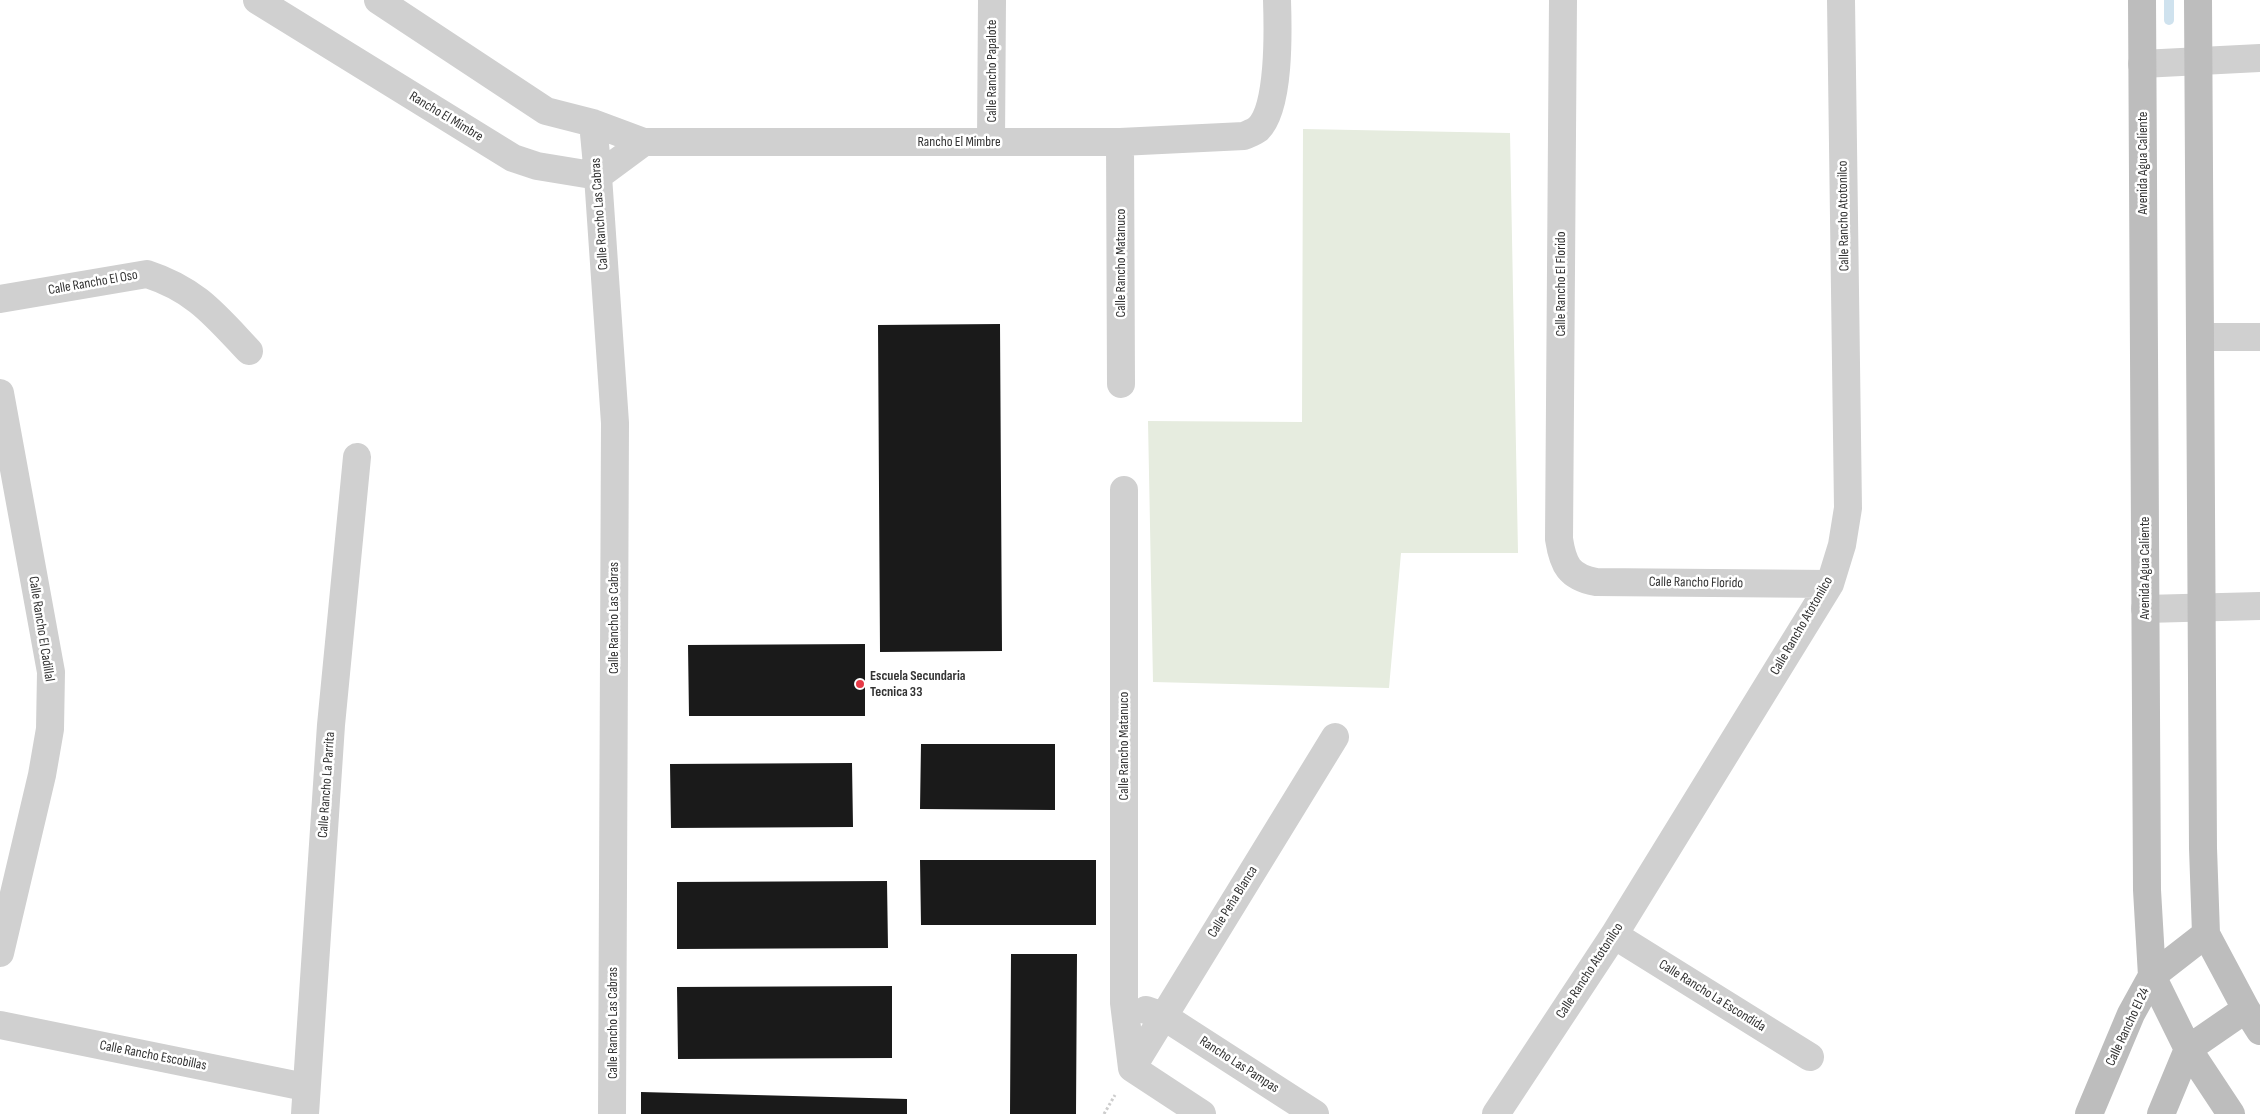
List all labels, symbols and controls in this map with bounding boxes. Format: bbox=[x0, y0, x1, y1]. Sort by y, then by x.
street label: Calle Rancho Papalote bbox=[984, 20, 1000, 122]
street label: Rancho El Mimbre bbox=[406, 88, 486, 146]
street label: Avenida Agua Caliente bbox=[2135, 112, 2151, 214]
street label: Rancho El Mimbre bbox=[917, 134, 1001, 150]
street label: Calle Rancho Las Cabras bbox=[588, 158, 612, 270]
street label: Calle Rancho Atotonilco bbox=[1835, 160, 1853, 272]
street label: Calle Rancho Matanuco bbox=[1113, 209, 1129, 317]
street label: Calle Rancho El Florido bbox=[1553, 232, 1569, 336]
street label: Calle Rancho El Oso bbox=[47, 267, 139, 299]
street label: Avenida Agua Caliente bbox=[2137, 517, 2153, 619]
street label: Calle Rancho Las Cabras bbox=[606, 562, 622, 674]
street label: Calle Rancho Florido bbox=[1649, 574, 1743, 592]
street label: Calle Rancho Atotonilco bbox=[1767, 574, 1837, 678]
street label: Calle Rancho El Cadillal bbox=[24, 575, 58, 683]
place label: Escuela Secundaria Tecnica 33 bbox=[870, 668, 965, 700]
marker: Escuela Secundaria Tecnica 33 bbox=[854, 678, 866, 690]
street label: Calle Rancho Matanuco bbox=[1116, 692, 1132, 800]
street label: Calle Rancho La Parrita bbox=[315, 731, 339, 839]
street label: Calle Peña Blanca bbox=[1204, 863, 1262, 941]
street label: Calle Rancho Atotonilco bbox=[1553, 920, 1627, 1022]
street label: Calle Rancho La Escondida bbox=[1655, 956, 1769, 1036]
street label: Calle Rancho Las Cabras bbox=[605, 967, 621, 1079]
street label: Calle Rancho El 24 bbox=[2103, 985, 2153, 1069]
street label: Rancho Las Pampas bbox=[1196, 1033, 1282, 1097]
street label: Calle Rancho Escobillas bbox=[98, 1037, 208, 1075]

